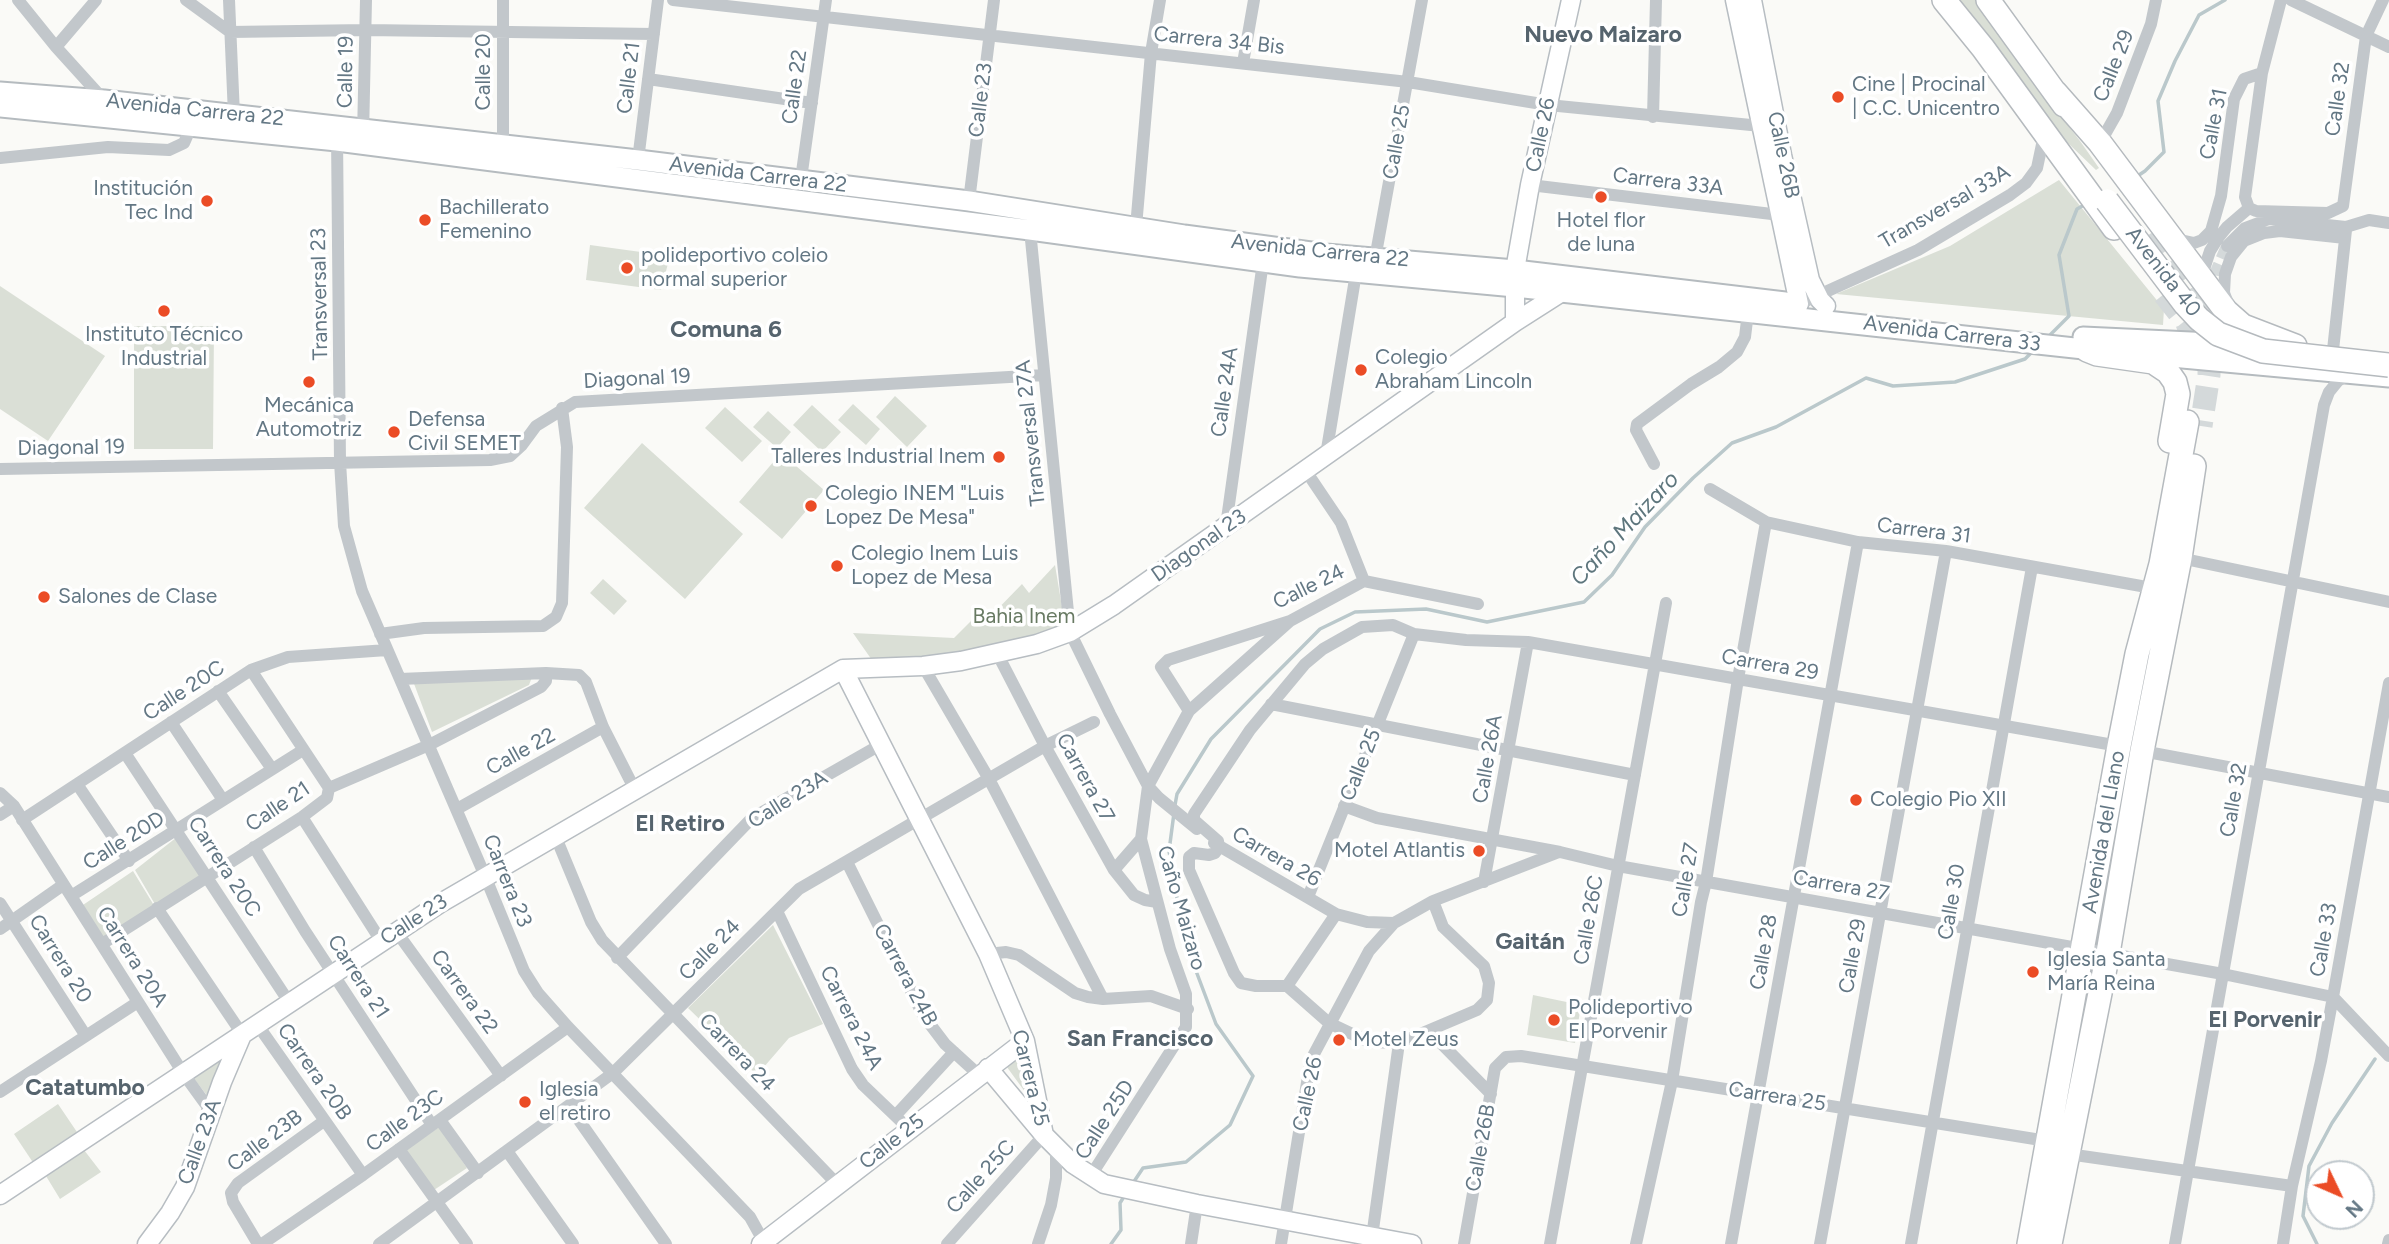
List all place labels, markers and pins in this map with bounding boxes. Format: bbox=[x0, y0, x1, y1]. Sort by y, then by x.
place label: Cine | Procinal | C.C. Unicentro bbox=[1852, 72, 2000, 122]
marker: Cine | Procinal | C.C. Unicentro bbox=[1830, 89, 1846, 105]
place label: Institución Tec Ind bbox=[93, 176, 193, 226]
marker: Hotel flor de luna bbox=[1593, 189, 1609, 205]
marker: Institución Tec Ind bbox=[199, 193, 215, 209]
place label: Bachillerato Femenino bbox=[439, 195, 549, 245]
place label: Hotel flor de luna bbox=[1557, 208, 1645, 258]
marker: Bachillerato Femenino bbox=[417, 212, 433, 228]
place label: polideportivo coleio normal superior bbox=[641, 243, 828, 293]
marker: polideportivo coleio normal superior bbox=[619, 260, 635, 276]
marker: Instituto Técnico Industrial bbox=[156, 303, 172, 319]
place label: Instituto Técnico Industrial bbox=[85, 322, 243, 372]
place label: Colegio Abraham Lincoln bbox=[1375, 345, 1532, 395]
marker: Colegio Abraham Lincoln bbox=[1353, 362, 1369, 378]
marker: Mecánica Automotriz bbox=[301, 374, 317, 390]
place label: Mecánica Automotriz bbox=[256, 393, 362, 443]
place label: Defensa Civil SEMET bbox=[408, 407, 521, 457]
marker: Defensa Civil SEMET bbox=[386, 424, 402, 440]
place label: Talleres Industrial Inem bbox=[771, 444, 985, 470]
marker: Talleres Industrial Inem bbox=[991, 449, 1007, 465]
place label: Colegio INEM "Luis Lopez De Mesa" bbox=[825, 481, 1004, 531]
marker: Colegio INEM "Luis Lopez De Mesa" bbox=[803, 498, 819, 514]
place label: Colegio Inem Luis Lopez de Mesa bbox=[851, 541, 1018, 591]
marker: Colegio Inem Luis Lopez de Mesa bbox=[829, 558, 845, 574]
place label: Salones de Clase bbox=[58, 584, 217, 610]
marker: Salones de Clase bbox=[36, 589, 52, 605]
place label: Colegio Pio XII bbox=[1870, 787, 2007, 813]
marker: Colegio Pio XII bbox=[1848, 792, 1864, 808]
place label: Motel Atlantis bbox=[1334, 838, 1465, 864]
marker: Motel Atlantis bbox=[1471, 843, 1487, 859]
place label: Iglesia Santa María Reina bbox=[2047, 947, 2166, 997]
marker: Iglesia Santa María Reina bbox=[2025, 964, 2041, 980]
place label: Polideportivo El Porvenir bbox=[1568, 995, 1693, 1045]
marker: Polideportivo El Porvenir bbox=[1546, 1012, 1562, 1028]
place label: Motel Zeus bbox=[1353, 1027, 1459, 1053]
marker: Motel Zeus bbox=[1331, 1032, 1347, 1048]
place label: Iglesia el retiro bbox=[539, 1077, 611, 1127]
marker: Iglesia el retiro bbox=[517, 1094, 533, 1110]

